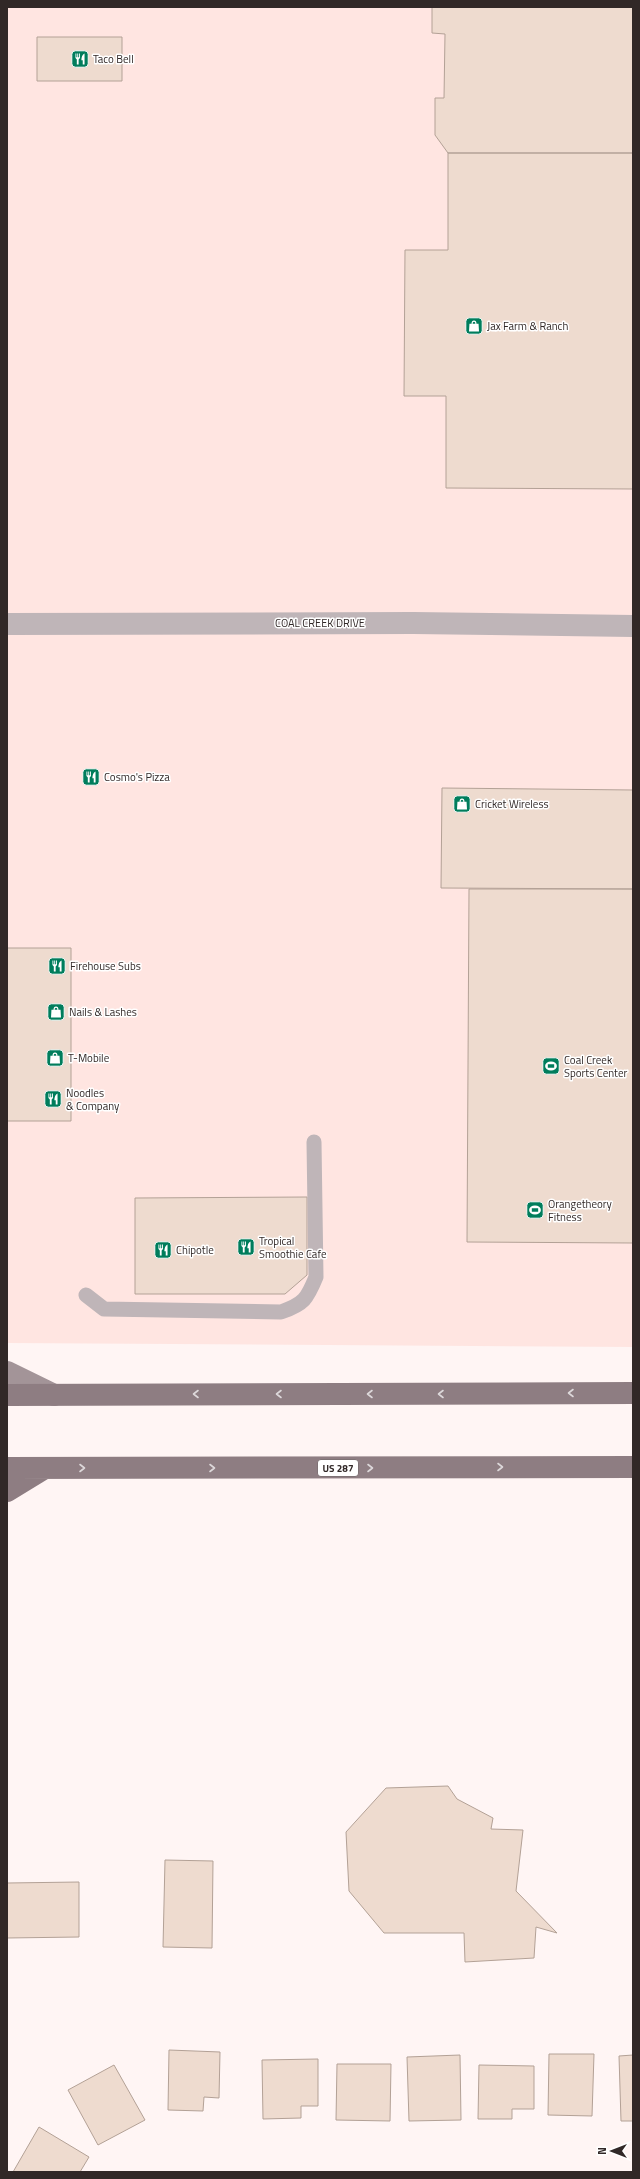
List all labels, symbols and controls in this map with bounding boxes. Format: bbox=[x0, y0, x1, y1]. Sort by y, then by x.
restaurant icon: Taco Bell bbox=[70, 49, 90, 69]
place label: Taco Bell bbox=[93, 51, 134, 67]
shop icon: Jax Farm & Ranch bbox=[464, 316, 484, 336]
place label: Jax Farm & Ranch bbox=[487, 318, 568, 334]
street label: COAL CREEK DRIVE bbox=[275, 615, 365, 631]
restaurant icon: Cosmo's Pizza bbox=[81, 767, 101, 787]
place label: Cosmo's Pizza bbox=[104, 769, 170, 785]
shop icon: Cricket Wireless bbox=[452, 794, 472, 814]
place label: Cricket Wireless bbox=[475, 796, 549, 812]
restaurant icon: Firehouse Subs bbox=[47, 956, 67, 976]
place label: Firehouse Subs bbox=[70, 958, 141, 974]
shop icon: Nails & Lashes bbox=[46, 1002, 66, 1022]
place label: Nails & Lashes bbox=[69, 1004, 137, 1020]
shop icon: T-Mobile bbox=[45, 1048, 65, 1068]
place label: T-Mobile bbox=[68, 1050, 110, 1066]
place label: Coal Creek Sports Center bbox=[564, 1052, 627, 1081]
sports icon: Coal Creek Sports Center bbox=[541, 1056, 561, 1076]
place label: Noodles & Company bbox=[66, 1085, 120, 1114]
restaurant icon: Noodles & Company bbox=[43, 1089, 63, 1109]
place label: Orangetheory Fitness bbox=[548, 1196, 613, 1225]
sports icon: Orangetheory Fitness bbox=[525, 1200, 545, 1220]
place label: Tropical Smoothie Cafe bbox=[259, 1233, 327, 1262]
restaurant icon: Tropical Smoothie Cafe bbox=[236, 1237, 256, 1257]
restaurant icon: Chipotle bbox=[153, 1240, 173, 1260]
place label: Chipotle bbox=[176, 1242, 214, 1258]
one-way arrow bbox=[568, 1389, 574, 1397]
one-way arrow bbox=[193, 1390, 199, 1398]
one-way arrow bbox=[276, 1390, 282, 1398]
one-way arrow bbox=[367, 1390, 373, 1398]
one-way arrow bbox=[438, 1390, 444, 1398]
road number: US 287 bbox=[318, 1460, 358, 1476]
one-way arrow bbox=[497, 1463, 503, 1471]
one-way arrow bbox=[79, 1464, 85, 1472]
one-way arrow bbox=[209, 1464, 215, 1472]
one-way arrow bbox=[367, 1464, 373, 1472]
north arrow bbox=[592, 2131, 632, 2171]
text: N bbox=[594, 2147, 610, 2155]

